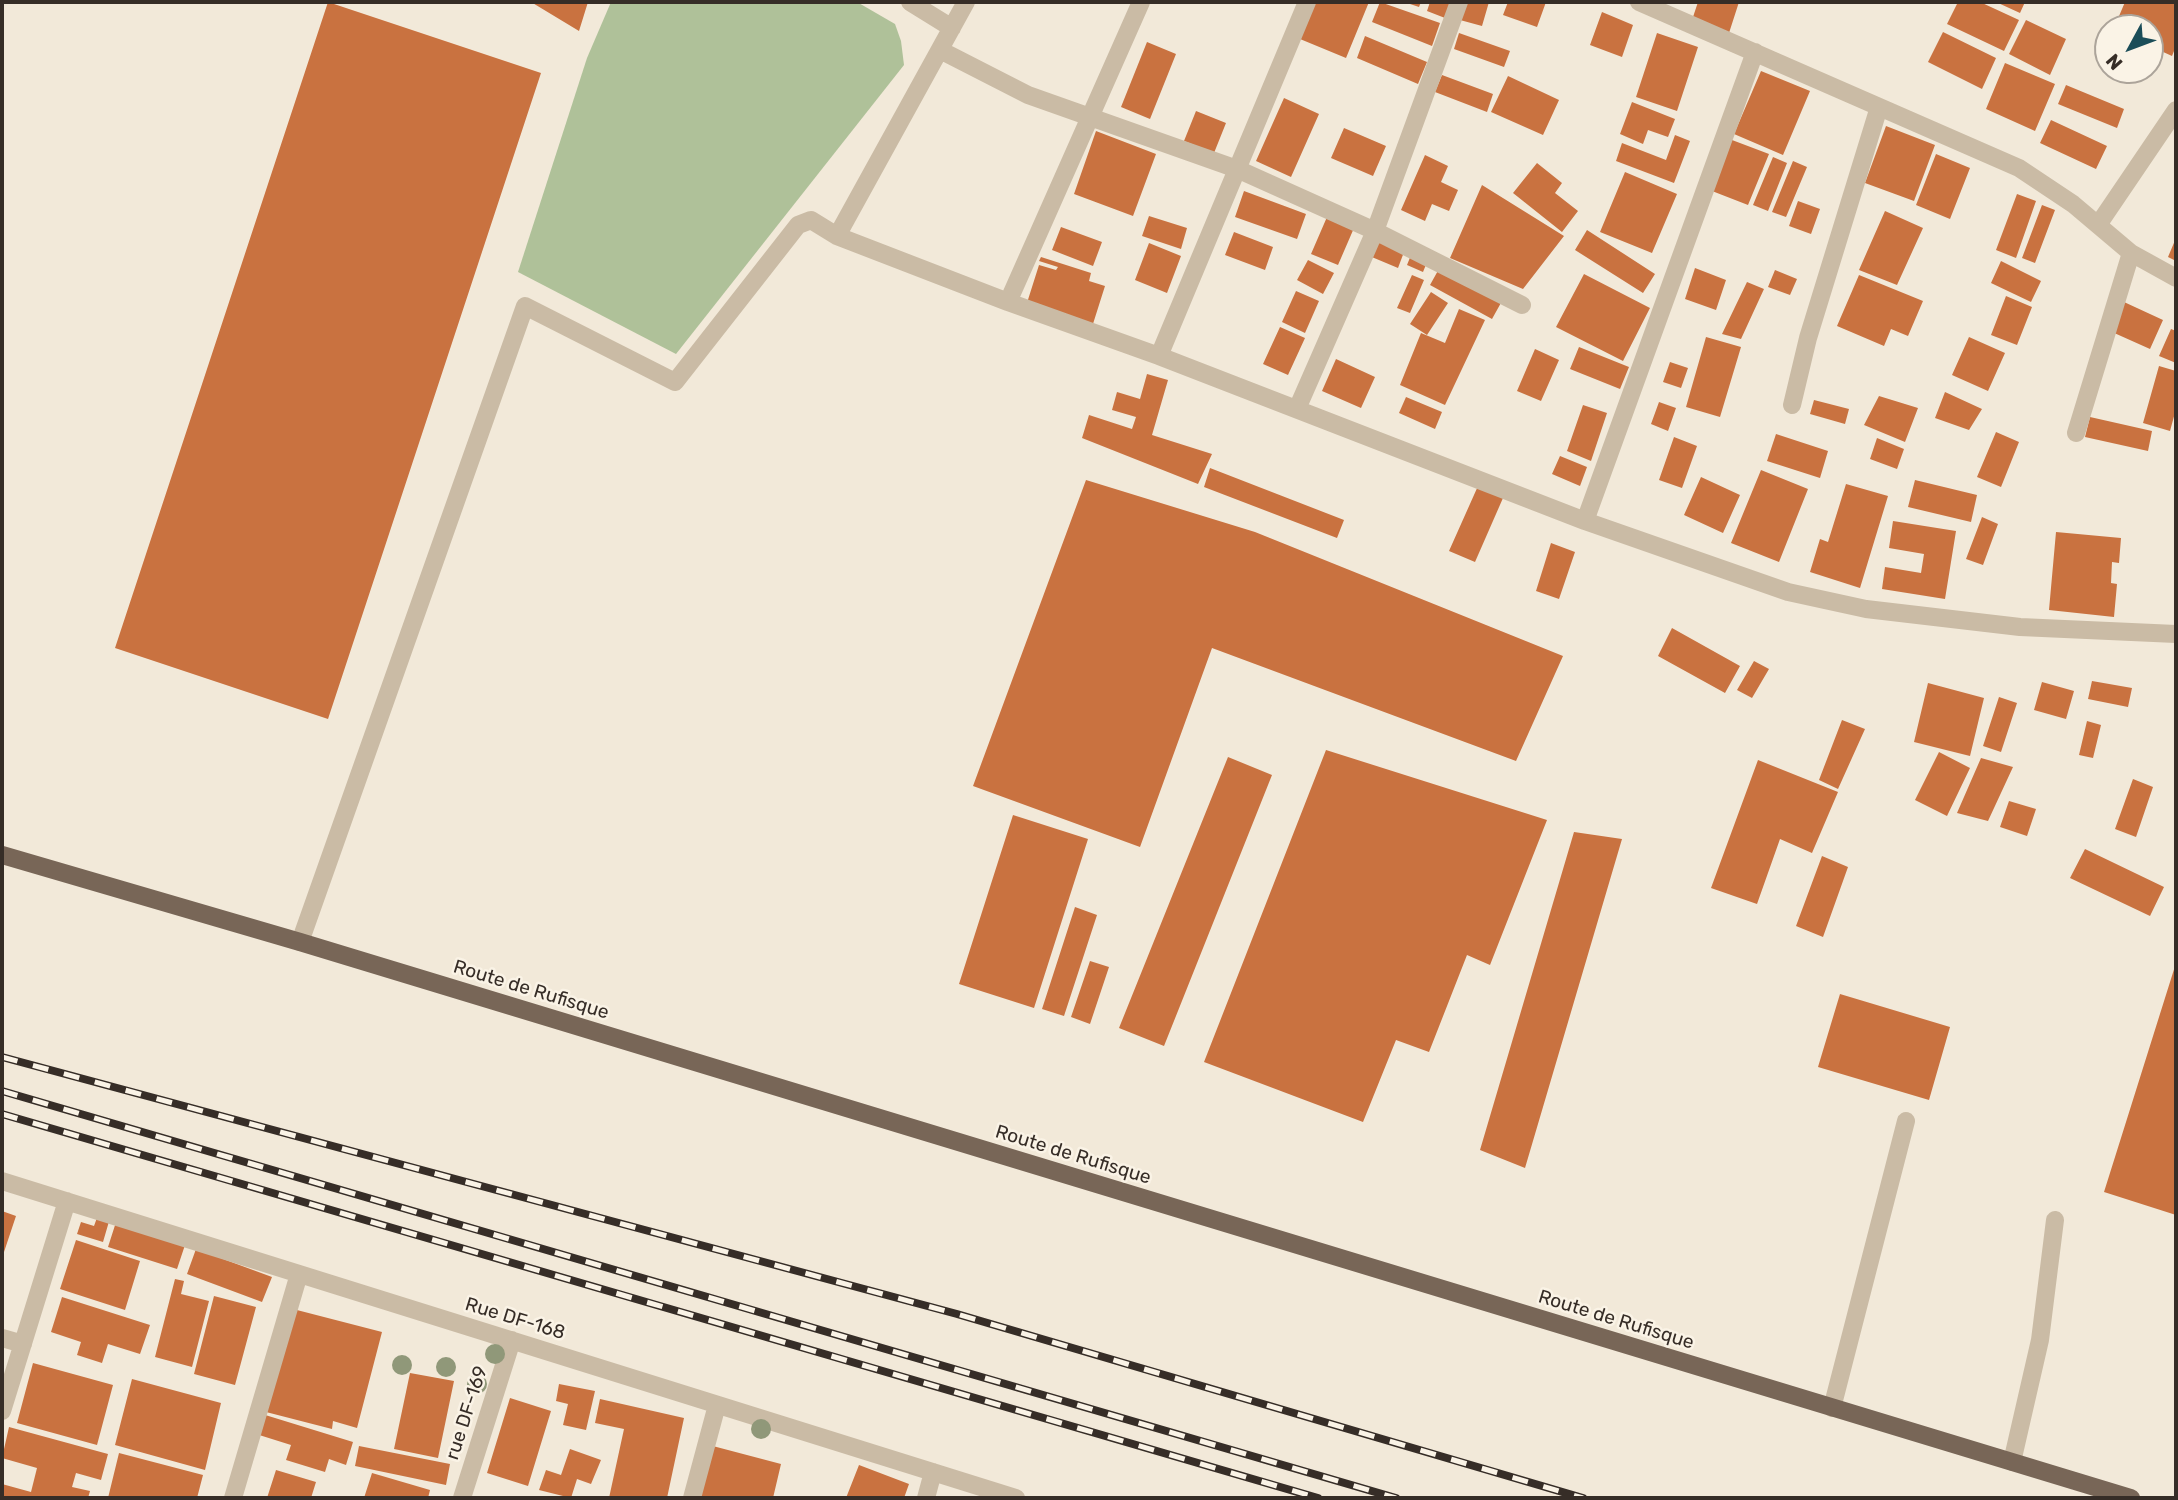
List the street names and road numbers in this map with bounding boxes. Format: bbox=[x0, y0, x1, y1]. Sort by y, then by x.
street label: Route de Rufisque bbox=[450, 956, 612, 1024]
street label: Route de Rufisque bbox=[992, 1121, 1154, 1189]
street label: Route de Rufisque bbox=[1535, 1286, 1697, 1354]
street label: Rue DF-168 bbox=[462, 1293, 568, 1345]
street label: rue DF-169 bbox=[441, 1363, 493, 1463]

